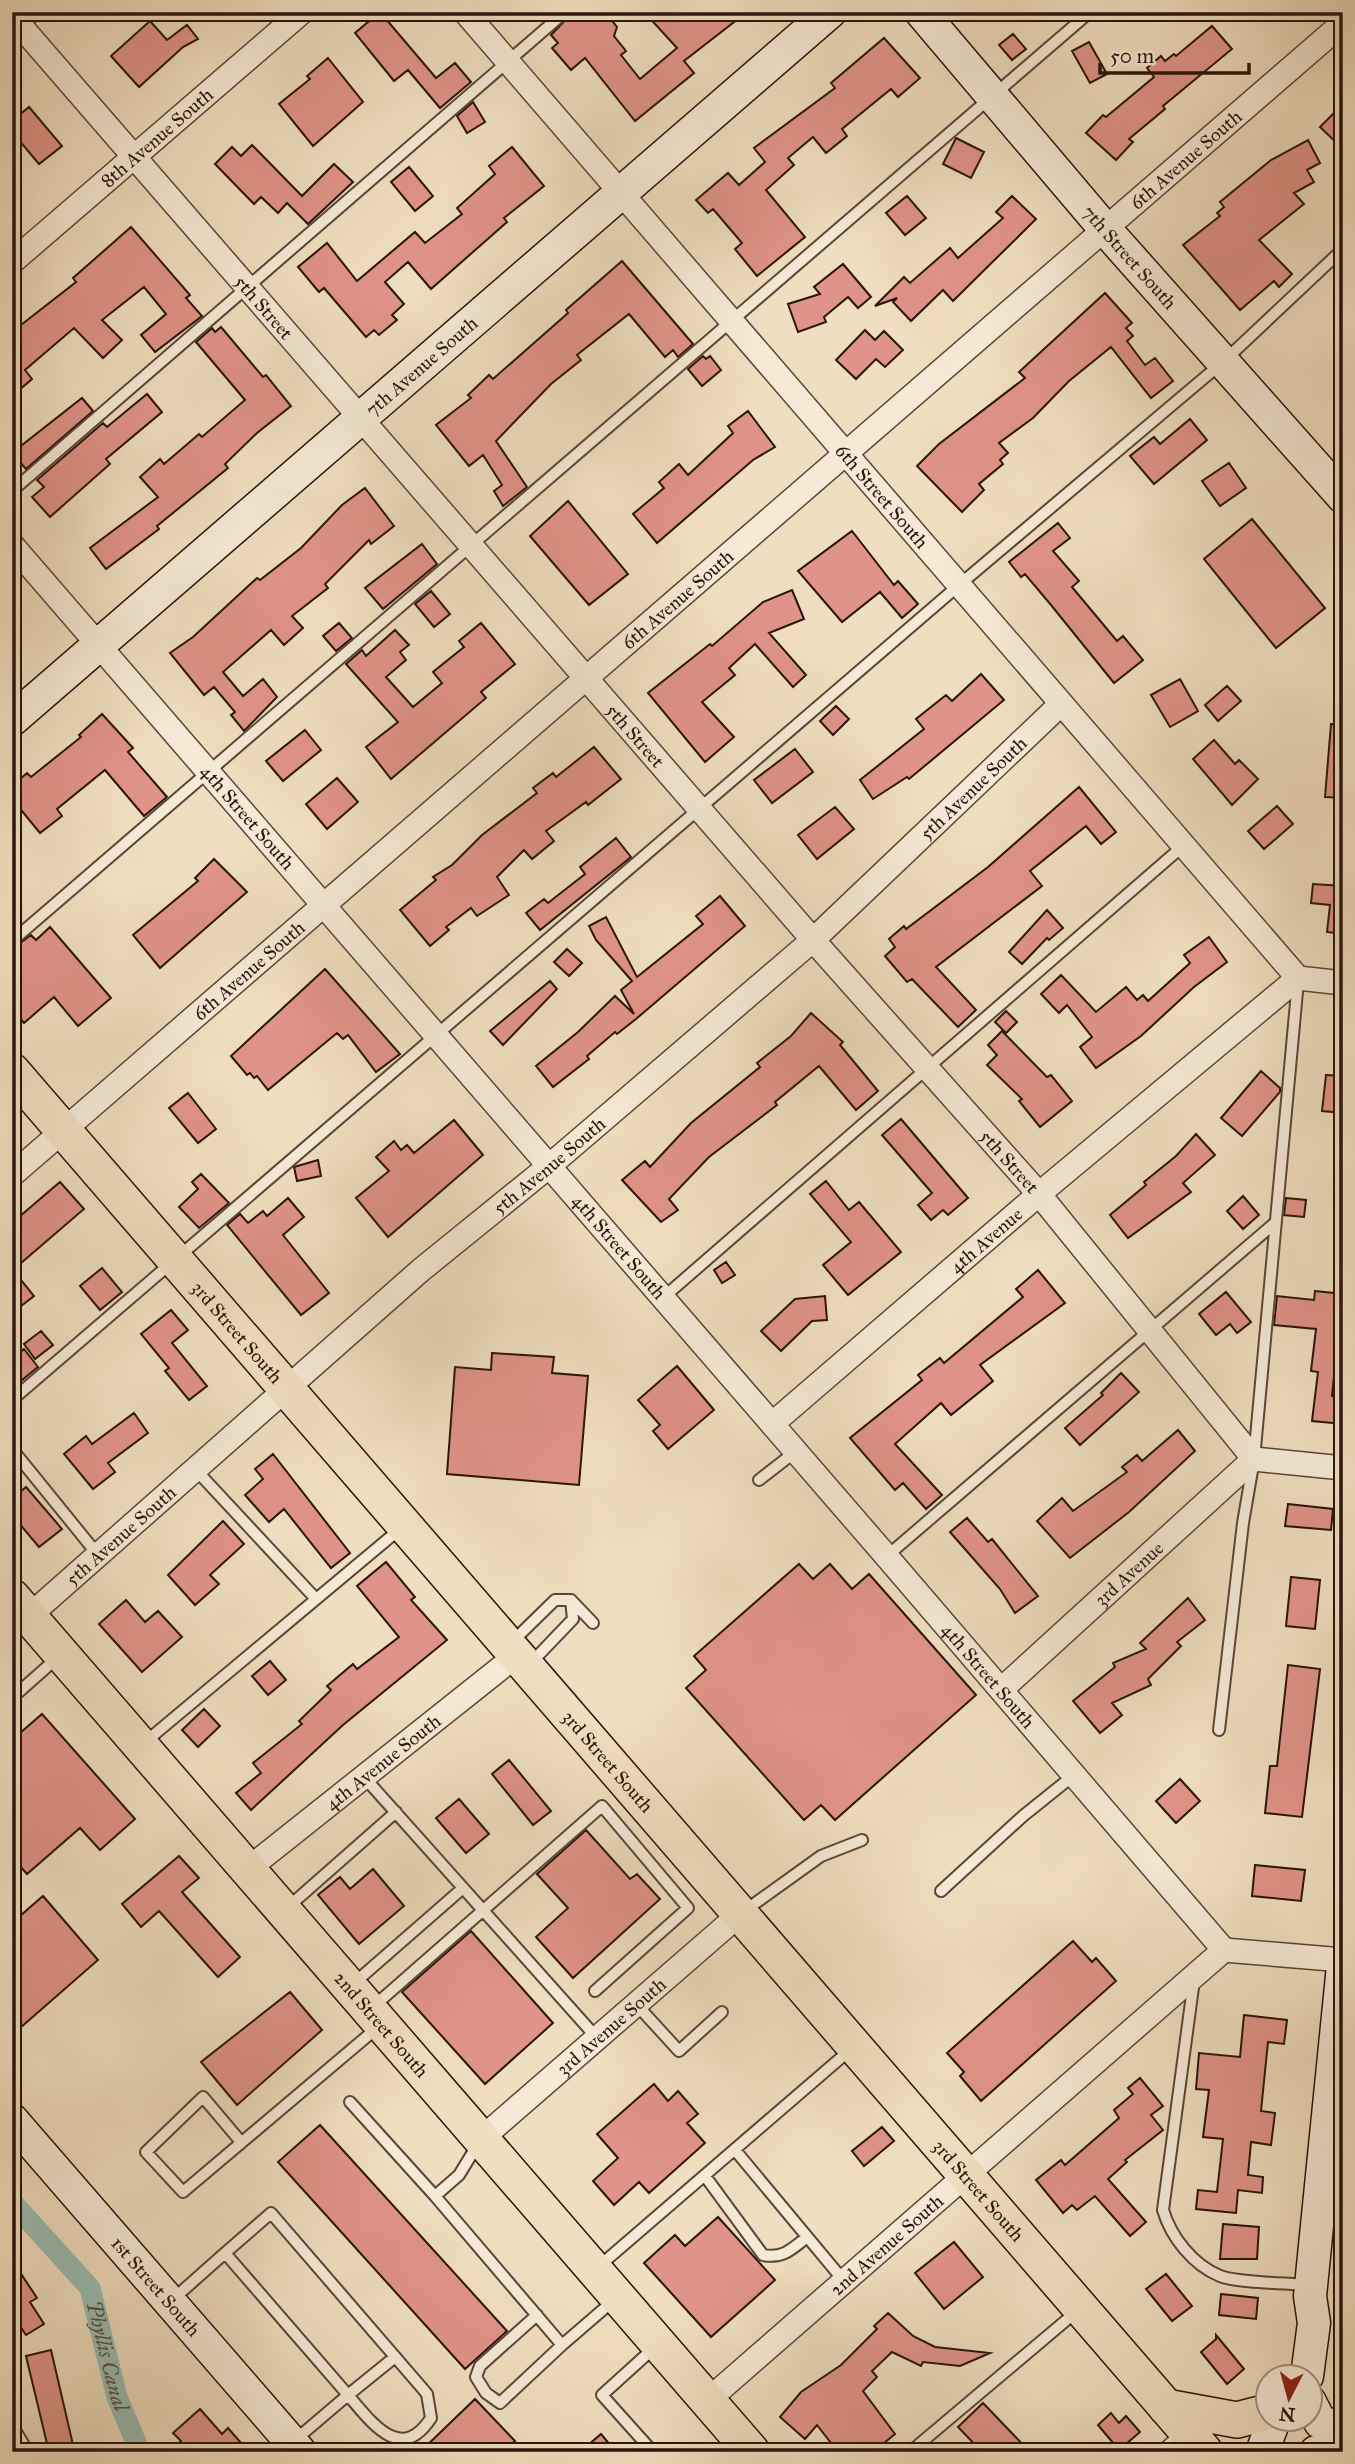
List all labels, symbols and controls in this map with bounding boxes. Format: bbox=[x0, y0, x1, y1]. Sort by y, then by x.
scale bar bbox=[1100, 32, 1248, 76]
text: 50 m bbox=[1110, 43, 1155, 69]
street label: 8th Avenue South bbox=[96, 82, 218, 192]
street label: 6th Avenue South bbox=[1125, 104, 1246, 214]
street label: 7th Street South bbox=[1078, 200, 1182, 314]
street label: 5th Street bbox=[230, 270, 298, 344]
street label: 7th Avenue South bbox=[360, 311, 482, 421]
street label: 6th Street South bbox=[831, 439, 934, 553]
street label: 6th Avenue South bbox=[617, 544, 738, 654]
street label: 5th Street bbox=[602, 699, 670, 772]
street label: 5th Avenue South bbox=[914, 731, 1032, 844]
street label: 4th Street South bbox=[196, 760, 300, 874]
street label: 6th Avenue South bbox=[188, 915, 310, 1025]
street label: 5th Avenue South bbox=[488, 1112, 610, 1219]
street label: 5th Street bbox=[976, 1125, 1044, 1198]
street label: 4th Street South bbox=[568, 1189, 671, 1304]
street label: 4th Avenue bbox=[944, 1202, 1027, 1278]
street label: 3rd Street South bbox=[187, 1276, 288, 1388]
street label: 5th Avenue South bbox=[61, 1480, 181, 1590]
street label: 3rd Avenue bbox=[1089, 1536, 1168, 1611]
street label: 4th Street South bbox=[937, 1618, 1041, 1733]
street label: 3rd Street South bbox=[558, 1705, 659, 1817]
street label: 4th Avenue South bbox=[320, 1709, 445, 1815]
street label: 2nd Street South bbox=[330, 1967, 434, 2082]
street label: 3rd Avenue South bbox=[551, 1972, 671, 2080]
street label: 3rd Street South bbox=[928, 2134, 1030, 2246]
street label: 2nd Avenue South bbox=[825, 2189, 948, 2300]
street label: 1st Street South bbox=[107, 2232, 206, 2341]
water label: Phyllis Canal bbox=[81, 2298, 135, 2417]
north arrow bbox=[1254, 2362, 1324, 2432]
text: N bbox=[1278, 2402, 1296, 2427]

